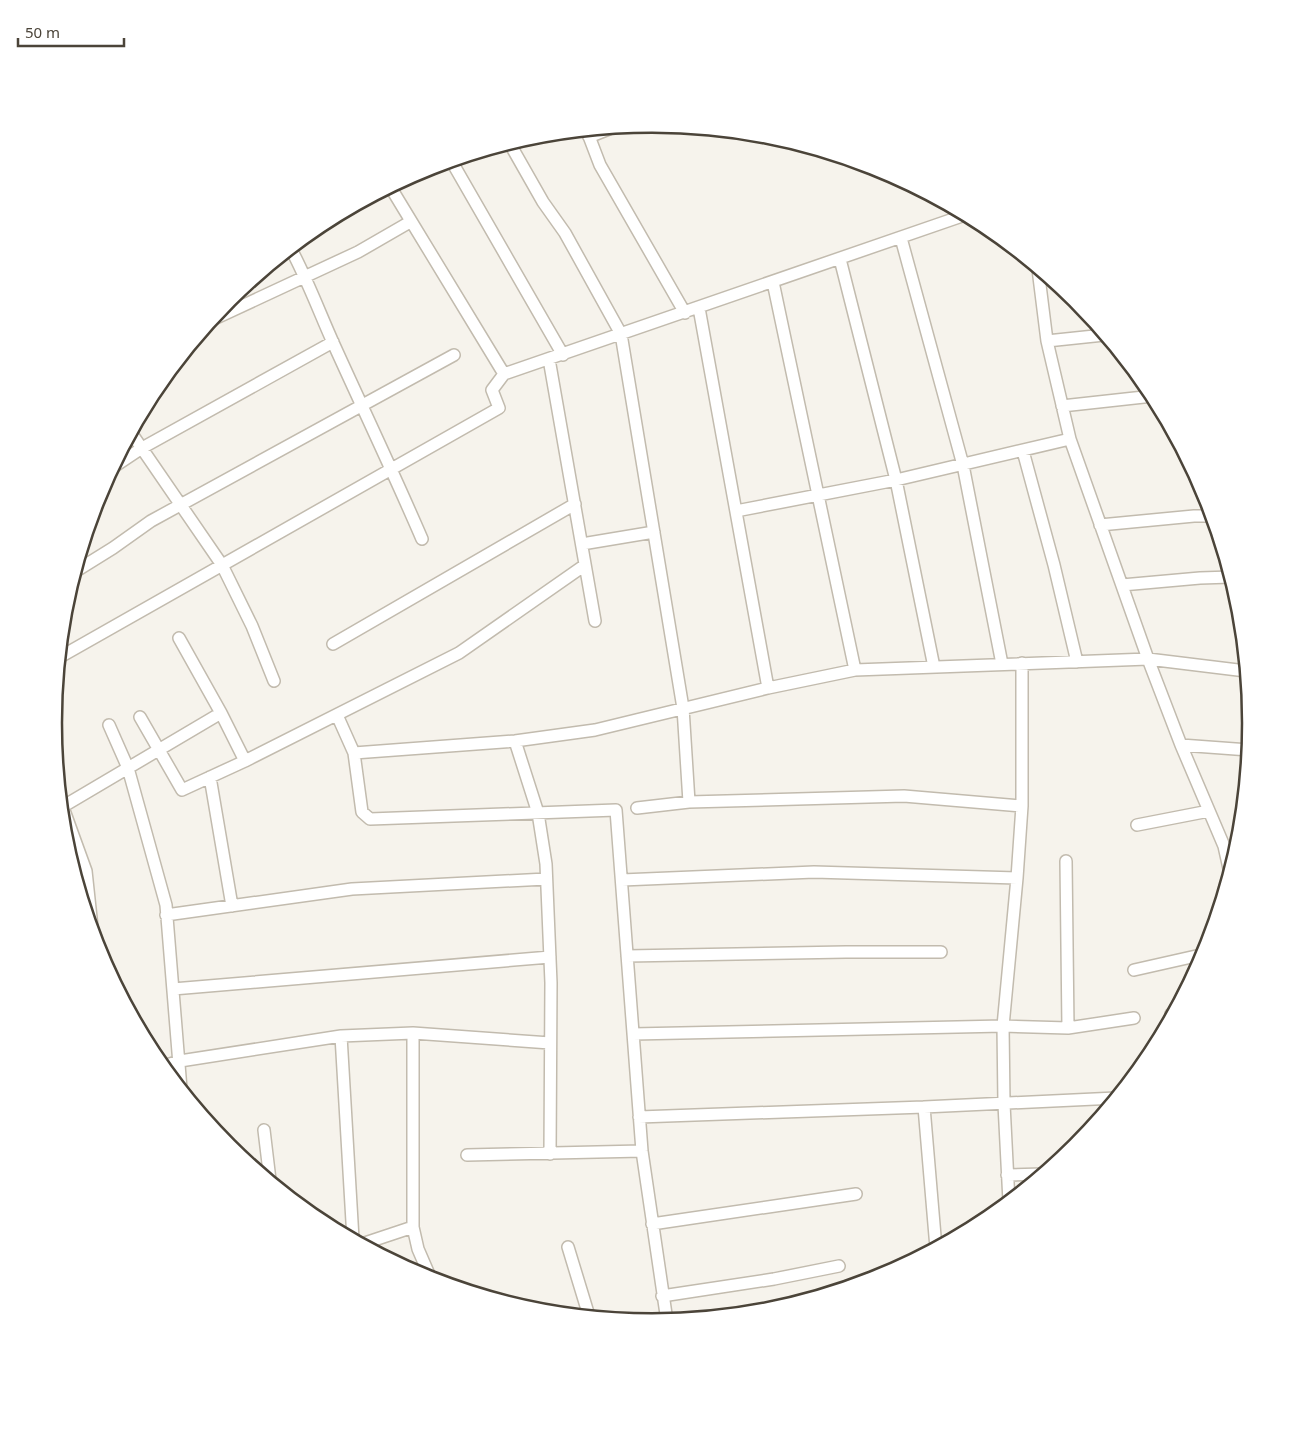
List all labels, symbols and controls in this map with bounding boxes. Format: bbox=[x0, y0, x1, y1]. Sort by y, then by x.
scale bar bbox=[18, 15, 124, 47]
text: 50 m bbox=[25, 22, 60, 42]

